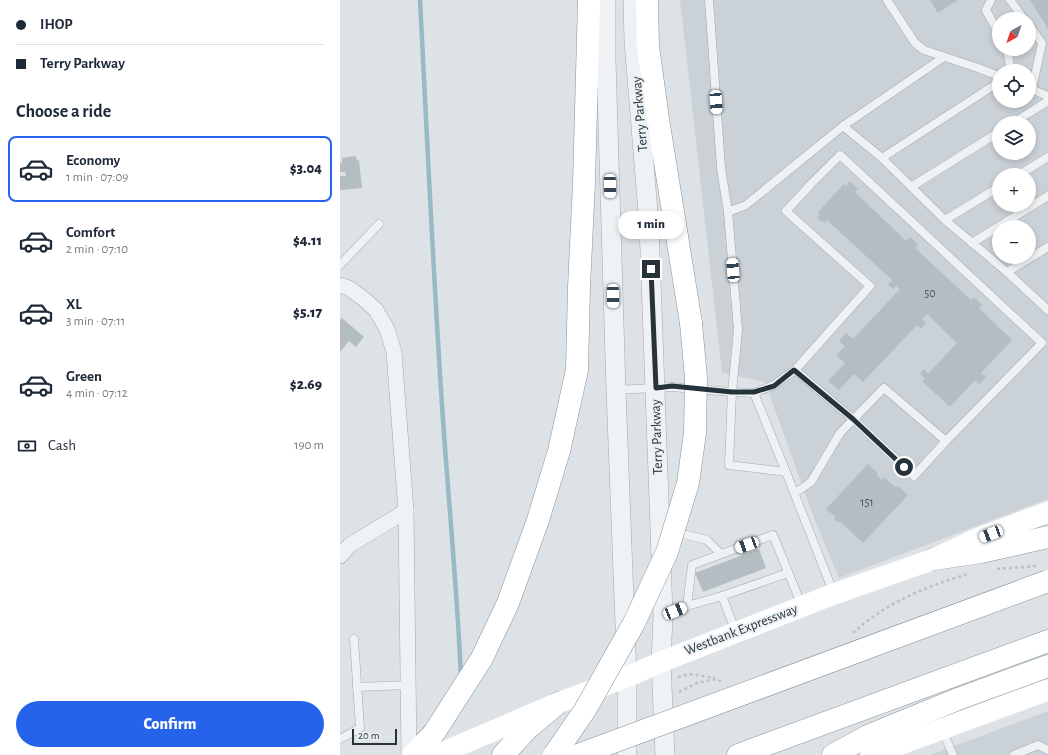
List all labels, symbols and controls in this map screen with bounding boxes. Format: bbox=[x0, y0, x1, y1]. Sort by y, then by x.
north arrow bbox=[992, 12, 1036, 56]
map controls bbox=[992, 12, 1036, 264]
text: IHOP bbox=[40, 17, 73, 32]
text: Terry Parkway bbox=[40, 56, 125, 71]
button: locate bbox=[992, 64, 1036, 108]
street label: Terry Parkway bbox=[630, 76, 650, 152]
car bbox=[709, 90, 723, 114]
text: Choose a ride bbox=[16, 103, 111, 121]
button: layers bbox=[992, 116, 1036, 160]
icon: car bbox=[18, 151, 54, 187]
text: Economy bbox=[66, 153, 120, 168]
text: $3.04 bbox=[290, 161, 322, 176]
button: + bbox=[992, 168, 1036, 212]
text: 1 min · 07:09 bbox=[66, 171, 128, 184]
car bbox=[604, 174, 616, 198]
callout: 1 min bbox=[618, 211, 684, 239]
text: 1 min bbox=[637, 218, 665, 231]
button: − bbox=[992, 220, 1036, 264]
icon: car bbox=[18, 223, 54, 259]
text: Comfort bbox=[66, 225, 115, 240]
text: $4.11 bbox=[293, 233, 322, 248]
text: 2 min · 07:10 bbox=[66, 243, 128, 256]
car bbox=[726, 258, 740, 282]
route end bbox=[642, 260, 660, 278]
car bbox=[607, 284, 619, 308]
house number: 50 bbox=[924, 287, 936, 299]
icon: car bbox=[18, 295, 54, 331]
text: XL bbox=[66, 297, 82, 312]
text: $5.17 bbox=[293, 305, 322, 320]
text: 3 min · 07:11 bbox=[66, 315, 125, 328]
icon: car bbox=[18, 367, 54, 403]
text: Green bbox=[66, 369, 102, 384]
text: $2.69 bbox=[290, 377, 322, 392]
text: 4 min · 07:12 bbox=[66, 387, 128, 400]
street label: Terry Parkway bbox=[649, 399, 665, 475]
icon: cash bbox=[16, 435, 38, 457]
text: Cash bbox=[48, 438, 76, 453]
text: 190 m bbox=[294, 439, 324, 452]
route start bbox=[895, 458, 913, 476]
house number: 151 bbox=[860, 496, 874, 508]
car bbox=[978, 524, 1004, 544]
car bbox=[734, 535, 760, 555]
car bbox=[662, 601, 688, 621]
street label: Westbank Expressway bbox=[682, 602, 800, 658]
button: Confirm bbox=[16, 701, 324, 747]
scale bar bbox=[352, 727, 397, 746]
text: 20 m bbox=[358, 730, 379, 741]

